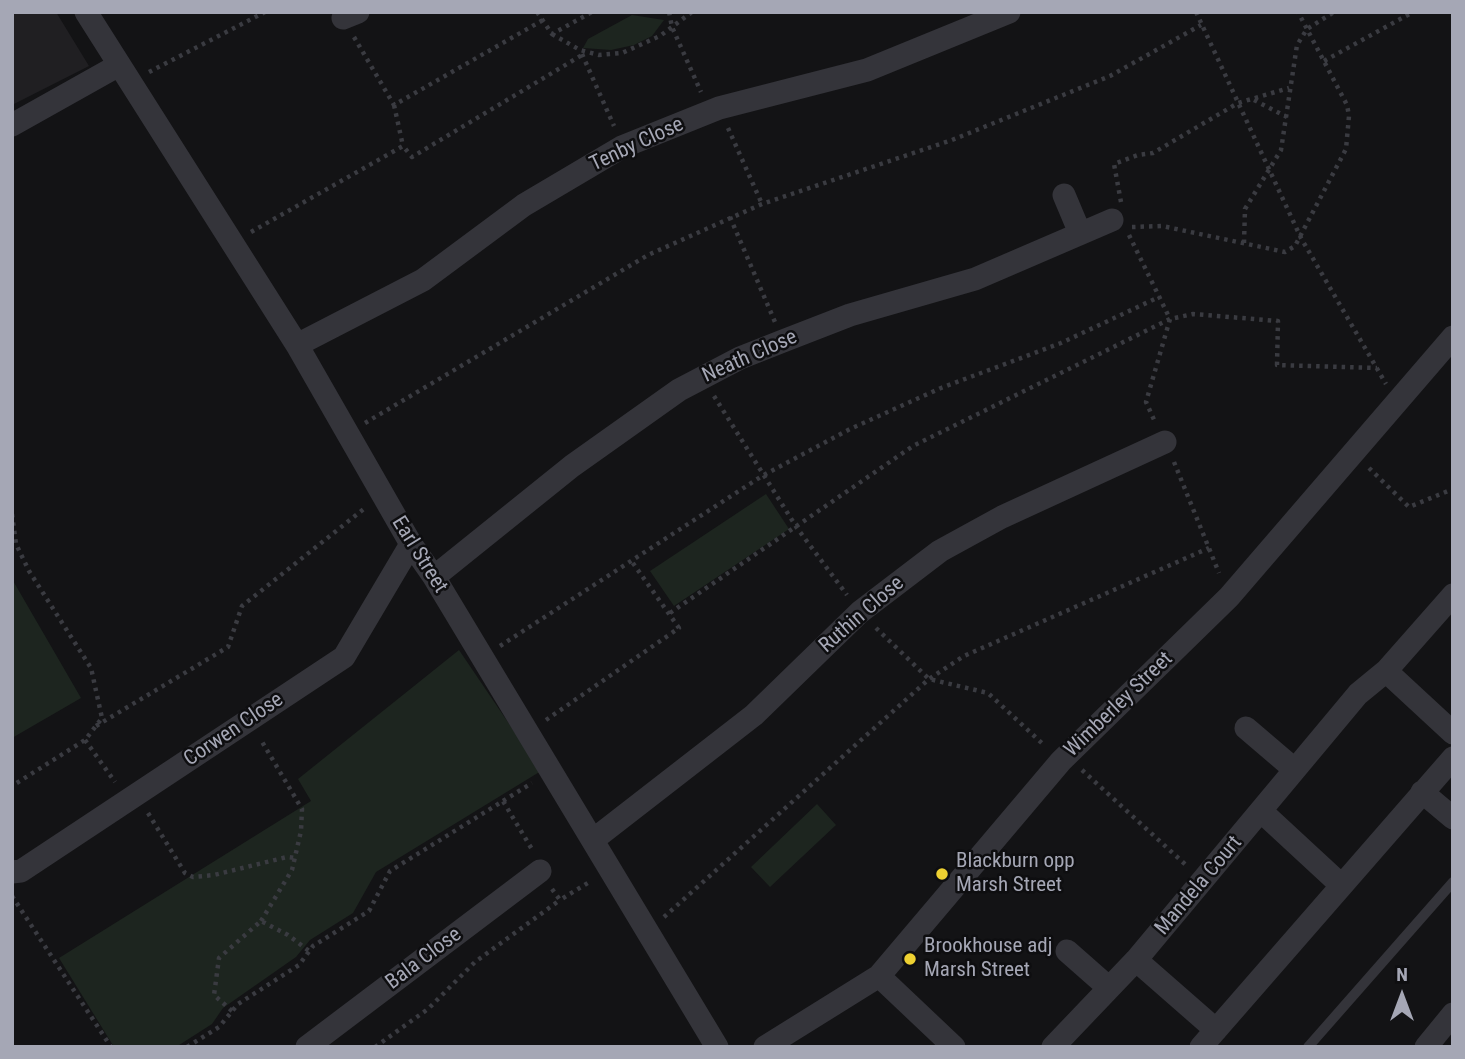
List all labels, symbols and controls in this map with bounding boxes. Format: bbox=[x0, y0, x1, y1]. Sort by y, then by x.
street label: Tenby Close bbox=[586, 112, 688, 178]
street label: Neath Close bbox=[699, 325, 801, 389]
street label: Earl Street bbox=[386, 512, 452, 598]
street label: Ruthin Close bbox=[814, 571, 910, 659]
street label: Wimberley Street bbox=[1060, 647, 1178, 763]
street label: Corwen Close bbox=[180, 688, 288, 772]
street label: Mandela Court bbox=[1150, 831, 1248, 941]
place label: Blackburn opp Marsh Street bbox=[956, 849, 1075, 899]
marker: Blackburn opp Marsh Street bbox=[934, 866, 950, 882]
street label: Bala Close bbox=[381, 922, 467, 996]
place label: Brookhouse adj Marsh Street bbox=[924, 934, 1052, 984]
marker: Brookhouse adj Marsh Street bbox=[902, 951, 918, 967]
north arrow bbox=[1367, 961, 1437, 1031]
text: N bbox=[1396, 963, 1408, 986]

